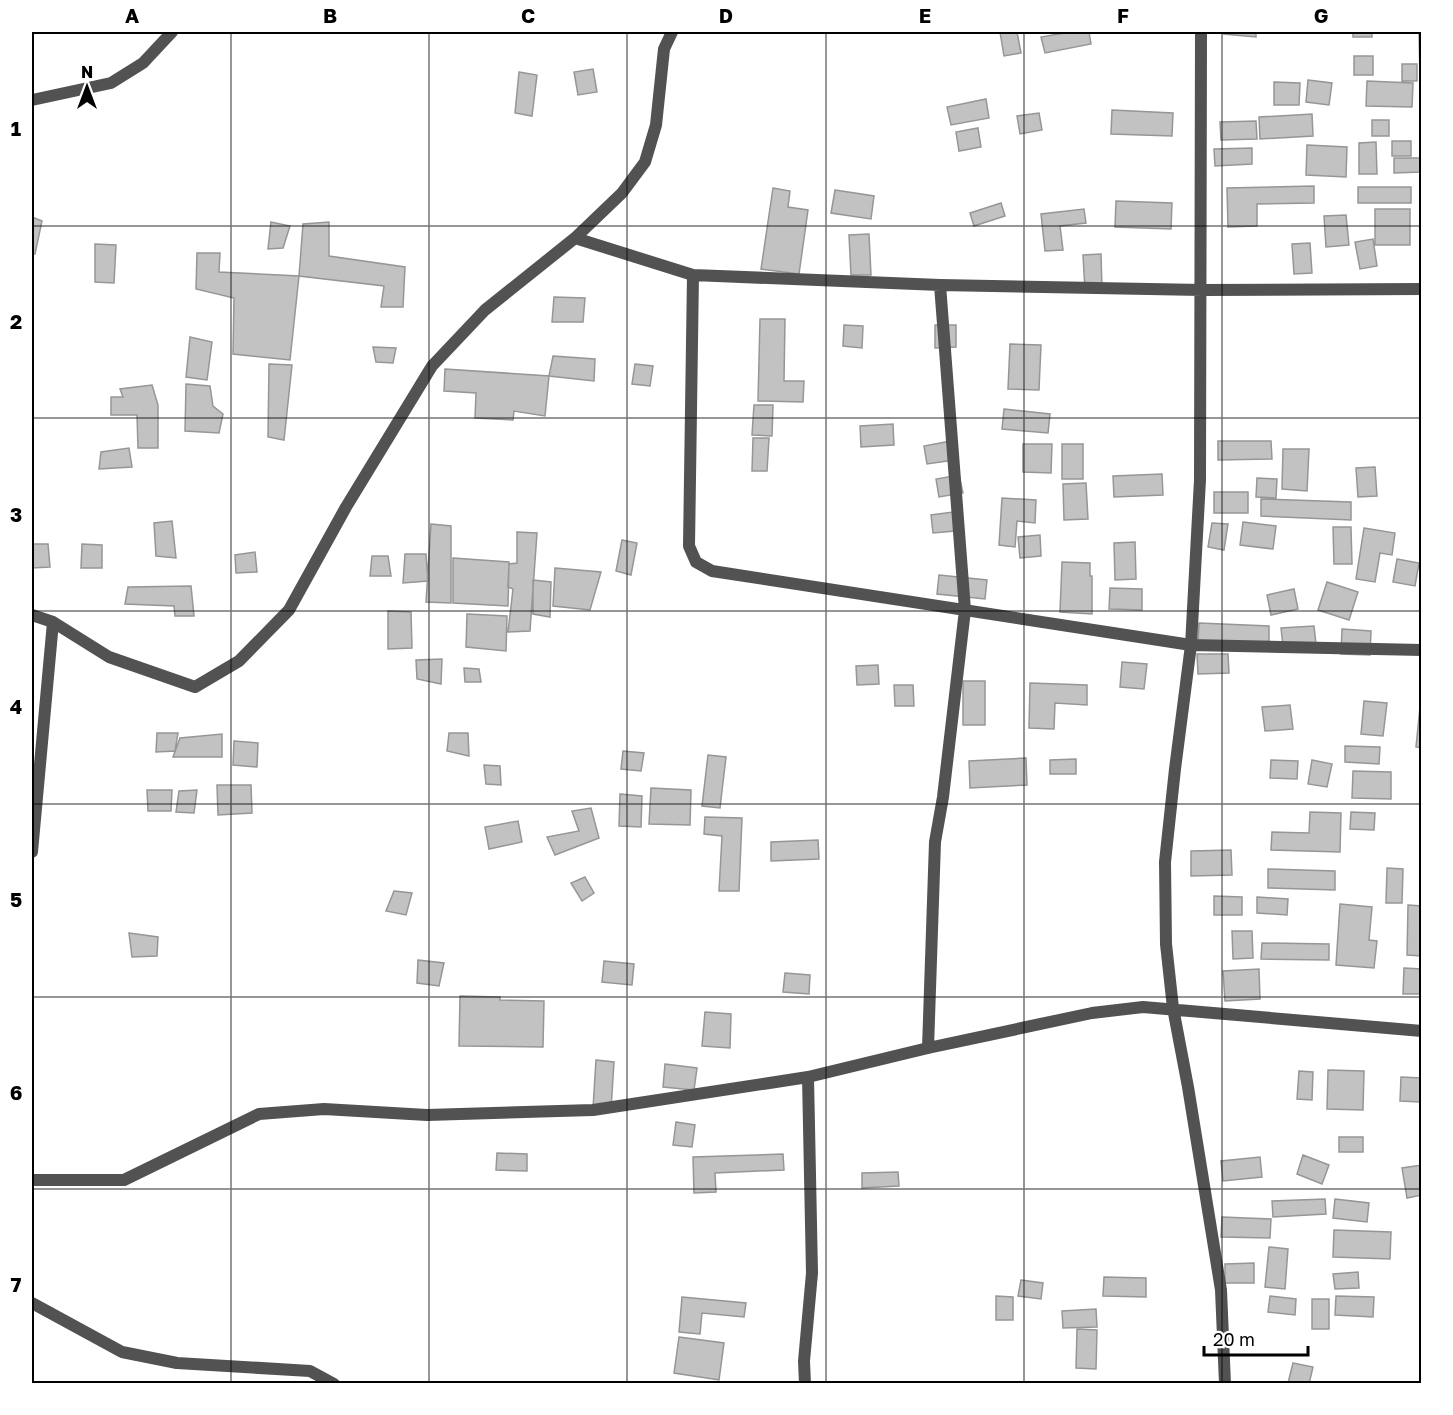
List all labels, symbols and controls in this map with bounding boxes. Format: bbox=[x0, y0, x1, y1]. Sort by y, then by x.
text: A bbox=[125, 3, 139, 27]
text: B bbox=[323, 3, 337, 27]
text: C bbox=[521, 3, 535, 27]
text: D bbox=[719, 3, 733, 27]
text: E bbox=[919, 3, 931, 27]
text: F bbox=[1117, 3, 1129, 27]
text: G bbox=[1314, 3, 1328, 27]
north arrow bbox=[57, 57, 117, 117]
text: N bbox=[81, 62, 93, 82]
text: 1 bbox=[11, 116, 21, 140]
text: 2 bbox=[10, 309, 22, 333]
text: 3 bbox=[10, 502, 22, 526]
text: 4 bbox=[10, 694, 22, 718]
text: 5 bbox=[10, 887, 22, 911]
text: 6 bbox=[10, 1080, 22, 1104]
text: 7 bbox=[11, 1272, 22, 1296]
scale bar bbox=[1204, 1319, 1308, 1357]
text: 20 m bbox=[1213, 1328, 1255, 1350]

